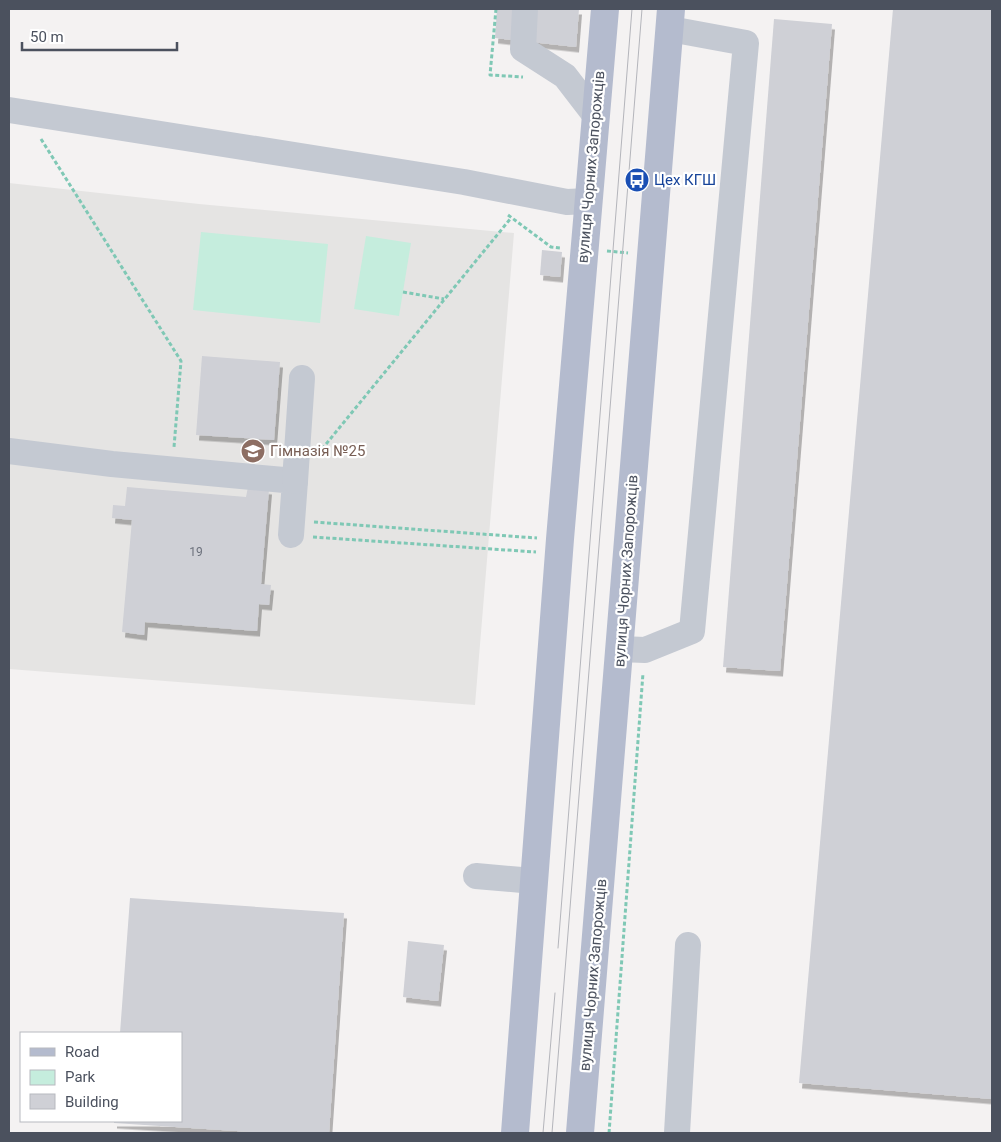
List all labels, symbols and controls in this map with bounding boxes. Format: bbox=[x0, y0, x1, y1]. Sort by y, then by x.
scale bar bbox=[22, 20, 178, 52]
text: 50 m bbox=[30, 28, 64, 46]
street label: вулиця Чорних Запорожців bbox=[574, 70, 608, 264]
bus stop icon: Цех КГШ bbox=[624, 167, 650, 193]
place label: Цех КГШ bbox=[654, 171, 716, 189]
school or university icon: Гімназія №25 bbox=[240, 438, 266, 464]
place label: Гімназія №25 bbox=[270, 442, 365, 460]
street label: вулиця Чорних Запорожців bbox=[610, 474, 642, 668]
house number: 19 bbox=[189, 545, 203, 559]
street label: вулиця Чорних Запорожців bbox=[576, 878, 610, 1072]
legend bbox=[20, 1032, 182, 1122]
text: Road bbox=[65, 1043, 99, 1061]
text: Park bbox=[65, 1068, 96, 1086]
text: Building bbox=[65, 1093, 119, 1111]

